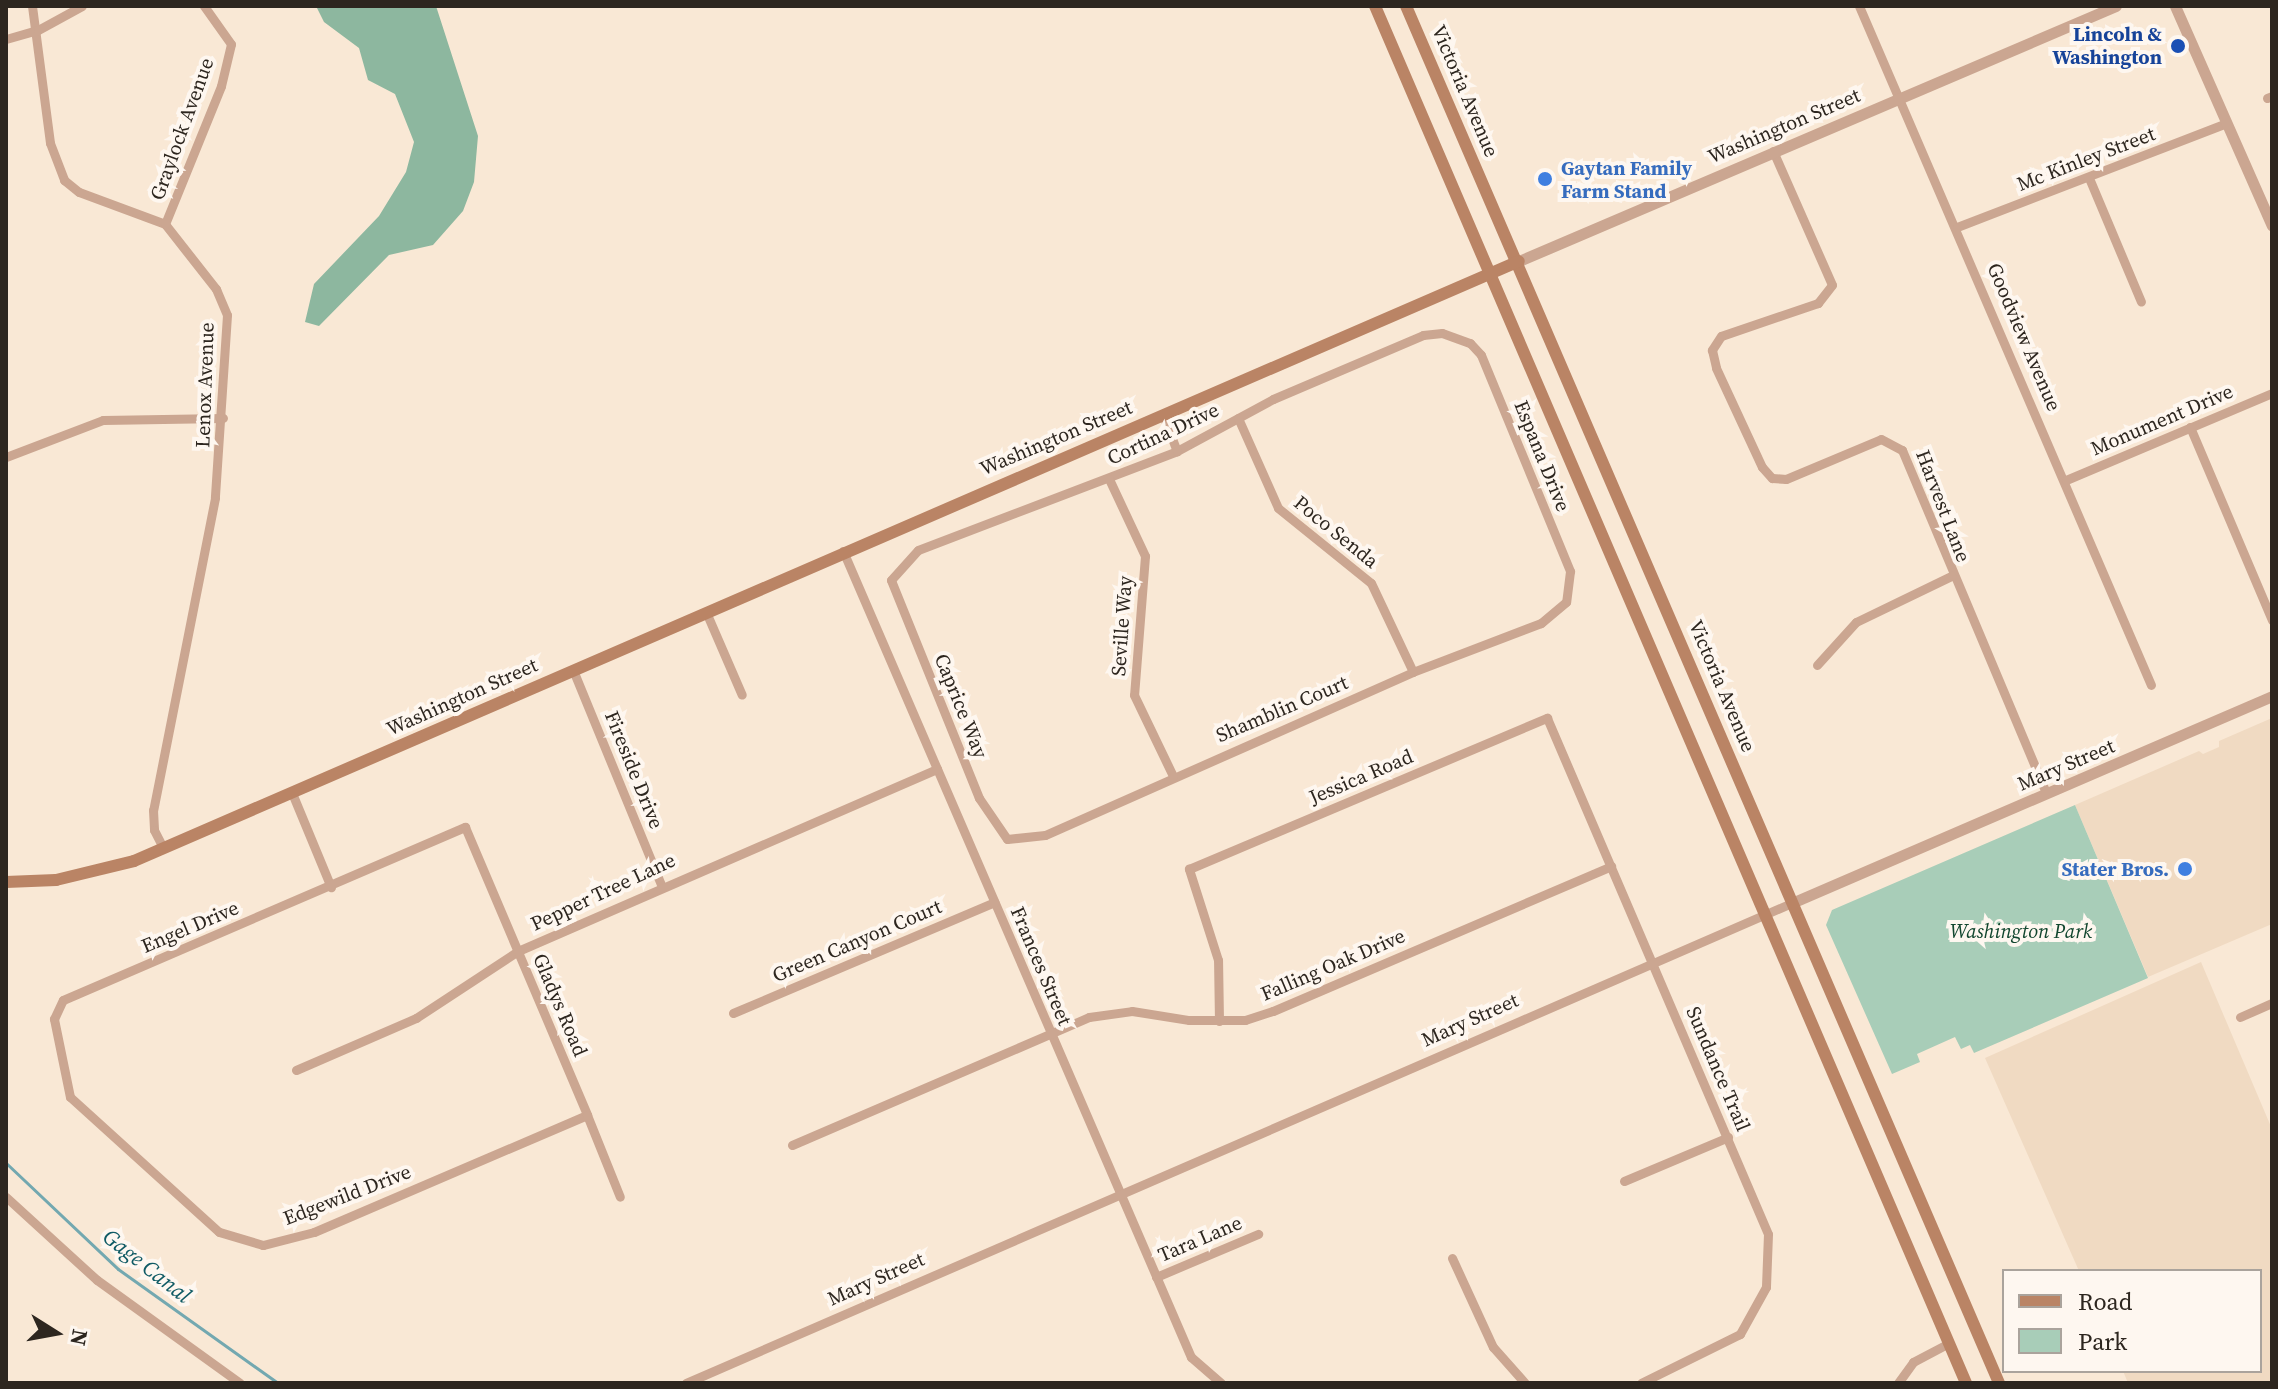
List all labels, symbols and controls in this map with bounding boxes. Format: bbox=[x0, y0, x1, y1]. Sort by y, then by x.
street label: Victoria Avenue bbox=[1426, 21, 1504, 161]
place label: Lincoln & Washington bbox=[2052, 22, 2162, 69]
marker: Lincoln & Washington bbox=[2169, 37, 2187, 55]
street label: Graylock Avenue bbox=[145, 55, 219, 203]
street label: Washington Street bbox=[1704, 83, 1864, 169]
street label: Mc Kinley Street bbox=[2014, 122, 2158, 196]
place label: Gaytan Family Farm Stand bbox=[1561, 156, 1692, 203]
marker: Gaytan Family Farm Stand bbox=[1536, 170, 1554, 188]
street label: Goodview Avenue bbox=[1982, 259, 2066, 415]
street label: Lenox Avenue bbox=[191, 322, 219, 448]
street label: Monument Drive bbox=[2087, 379, 2237, 461]
street label: Washington Street bbox=[976, 395, 1136, 481]
street label: Espana Drive bbox=[1509, 397, 1575, 515]
street label: Cortina Drive bbox=[1104, 398, 1222, 470]
street label: Harvest Lane bbox=[1911, 447, 1975, 565]
street label: Poco Senda bbox=[1289, 491, 1383, 573]
street label: Seville Way bbox=[1107, 575, 1137, 677]
street label: Victoria Avenue bbox=[1683, 616, 1761, 756]
street label: Caprice Way bbox=[929, 650, 993, 762]
street label: Washington Street bbox=[383, 653, 541, 741]
street label: Shamblin Court bbox=[1213, 670, 1351, 748]
street label: Fireside Drive bbox=[599, 708, 669, 832]
street label: Mary Street bbox=[2014, 734, 2118, 796]
street label: Jessica Road bbox=[1305, 744, 1417, 810]
street label: Pepper Tree Lane bbox=[527, 848, 679, 936]
place label: Stater Bros. bbox=[2061, 857, 2169, 881]
marker: Stater Bros. bbox=[2176, 860, 2194, 878]
street label: Green Canyon Court bbox=[769, 895, 945, 987]
street label: Engel Drive bbox=[138, 896, 242, 958]
street label: Frances Street bbox=[1005, 903, 1077, 1029]
park label: Washington Park bbox=[1950, 919, 2092, 943]
street label: Falling Oak Drive bbox=[1257, 924, 1409, 1006]
street label: Gladys Road bbox=[528, 950, 592, 1060]
street label: Mary Street bbox=[1418, 988, 1522, 1052]
street label: Sundance Trail bbox=[1681, 1003, 1755, 1135]
street label: Edgewild Drive bbox=[280, 1160, 414, 1230]
street label: Tara Lane bbox=[1154, 1211, 1246, 1267]
water label: Gage Canal bbox=[98, 1223, 196, 1309]
street label: Mary Street bbox=[824, 1247, 928, 1311]
legend bbox=[2002, 1269, 2262, 1373]
text: Road bbox=[2078, 1285, 2132, 1318]
north arrow bbox=[16, 1293, 96, 1373]
text: Park bbox=[2078, 1325, 2127, 1358]
text: N bbox=[63, 1327, 96, 1348]

